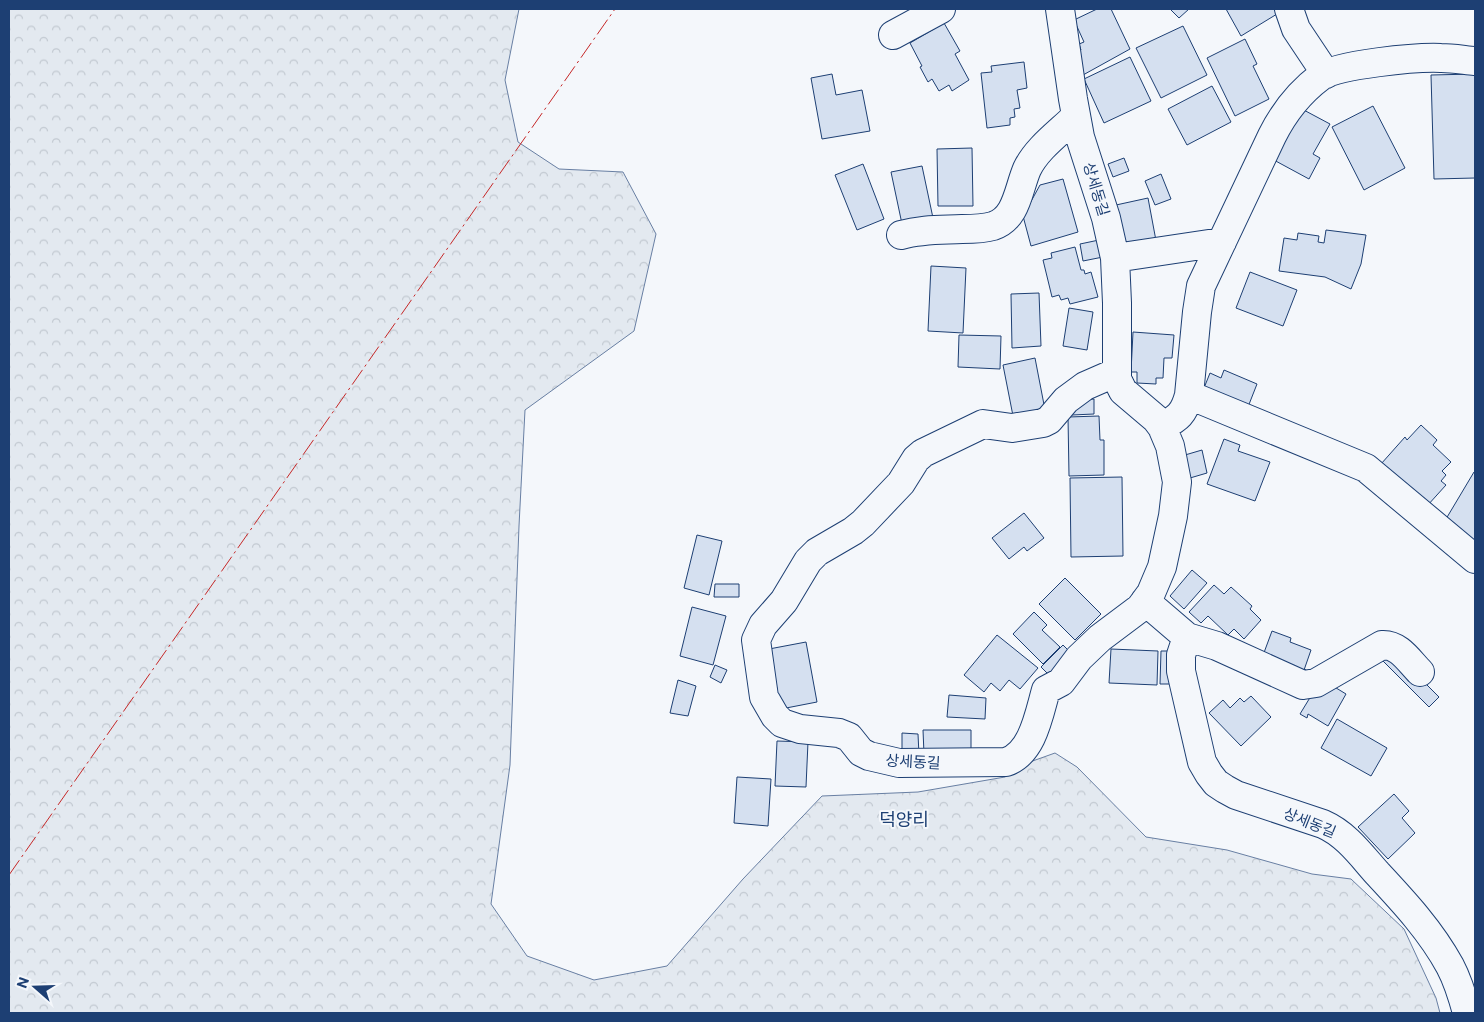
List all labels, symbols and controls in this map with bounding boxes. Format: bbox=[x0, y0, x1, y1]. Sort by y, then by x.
street label: 상세동길 bbox=[1080, 160, 1114, 218]
street label: 상세동길 bbox=[885, 751, 941, 771]
street label: 상세동길 bbox=[1281, 803, 1339, 841]
district label: 덕양리 bbox=[879, 808, 929, 830]
north arrow bbox=[10, 962, 60, 1012]
text: N bbox=[13, 975, 32, 990]

